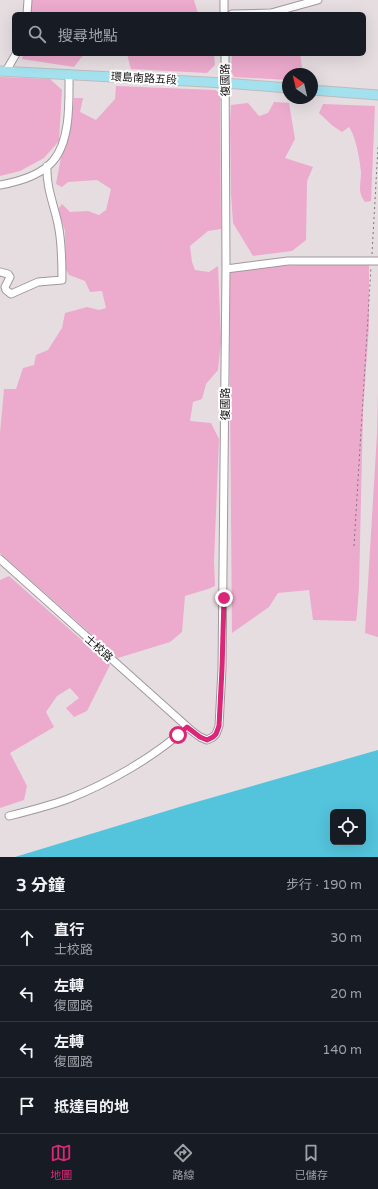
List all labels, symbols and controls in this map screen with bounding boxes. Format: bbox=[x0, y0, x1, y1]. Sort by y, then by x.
search box bbox=[12, 12, 366, 56]
icon: search bbox=[26, 23, 48, 45]
text: 搜尋地點 bbox=[58, 27, 118, 45]
street label: 復國路 bbox=[219, 63, 232, 97]
north arrow bbox=[282, 68, 318, 104]
street label: 環島南路五段 bbox=[111, 70, 177, 87]
street label: 復國路 bbox=[219, 388, 232, 421]
route end bbox=[215, 589, 233, 607]
street label: 士校路 bbox=[82, 633, 115, 664]
route start bbox=[169, 726, 187, 744]
map controls bbox=[330, 809, 366, 845]
button: locate bbox=[330, 809, 366, 845]
text: 3 分鐘 bbox=[16, 875, 65, 896]
text: 步行 · 190 m bbox=[286, 877, 362, 893]
text: 直行 bbox=[54, 921, 84, 939]
icon: ahead bbox=[16, 927, 38, 949]
text: 30 m bbox=[330, 930, 362, 946]
text: 士校路 bbox=[54, 942, 93, 958]
text: 左轉 bbox=[54, 977, 84, 995]
icon: left bbox=[16, 983, 38, 1005]
text: 20 m bbox=[330, 986, 362, 1002]
text: 復國路 bbox=[54, 998, 93, 1014]
text: 左轉 bbox=[54, 1033, 84, 1051]
icon: left bbox=[16, 1039, 38, 1061]
text: 140 m bbox=[322, 1042, 362, 1058]
text: 復國路 bbox=[54, 1054, 93, 1070]
icon: arrive bbox=[16, 1095, 38, 1117]
text: 抵達目的地 bbox=[54, 1098, 129, 1116]
tab: 地圖 bbox=[50, 1142, 72, 1182]
tab: 路線 bbox=[172, 1142, 194, 1182]
tab: 已儲存 bbox=[295, 1142, 328, 1182]

